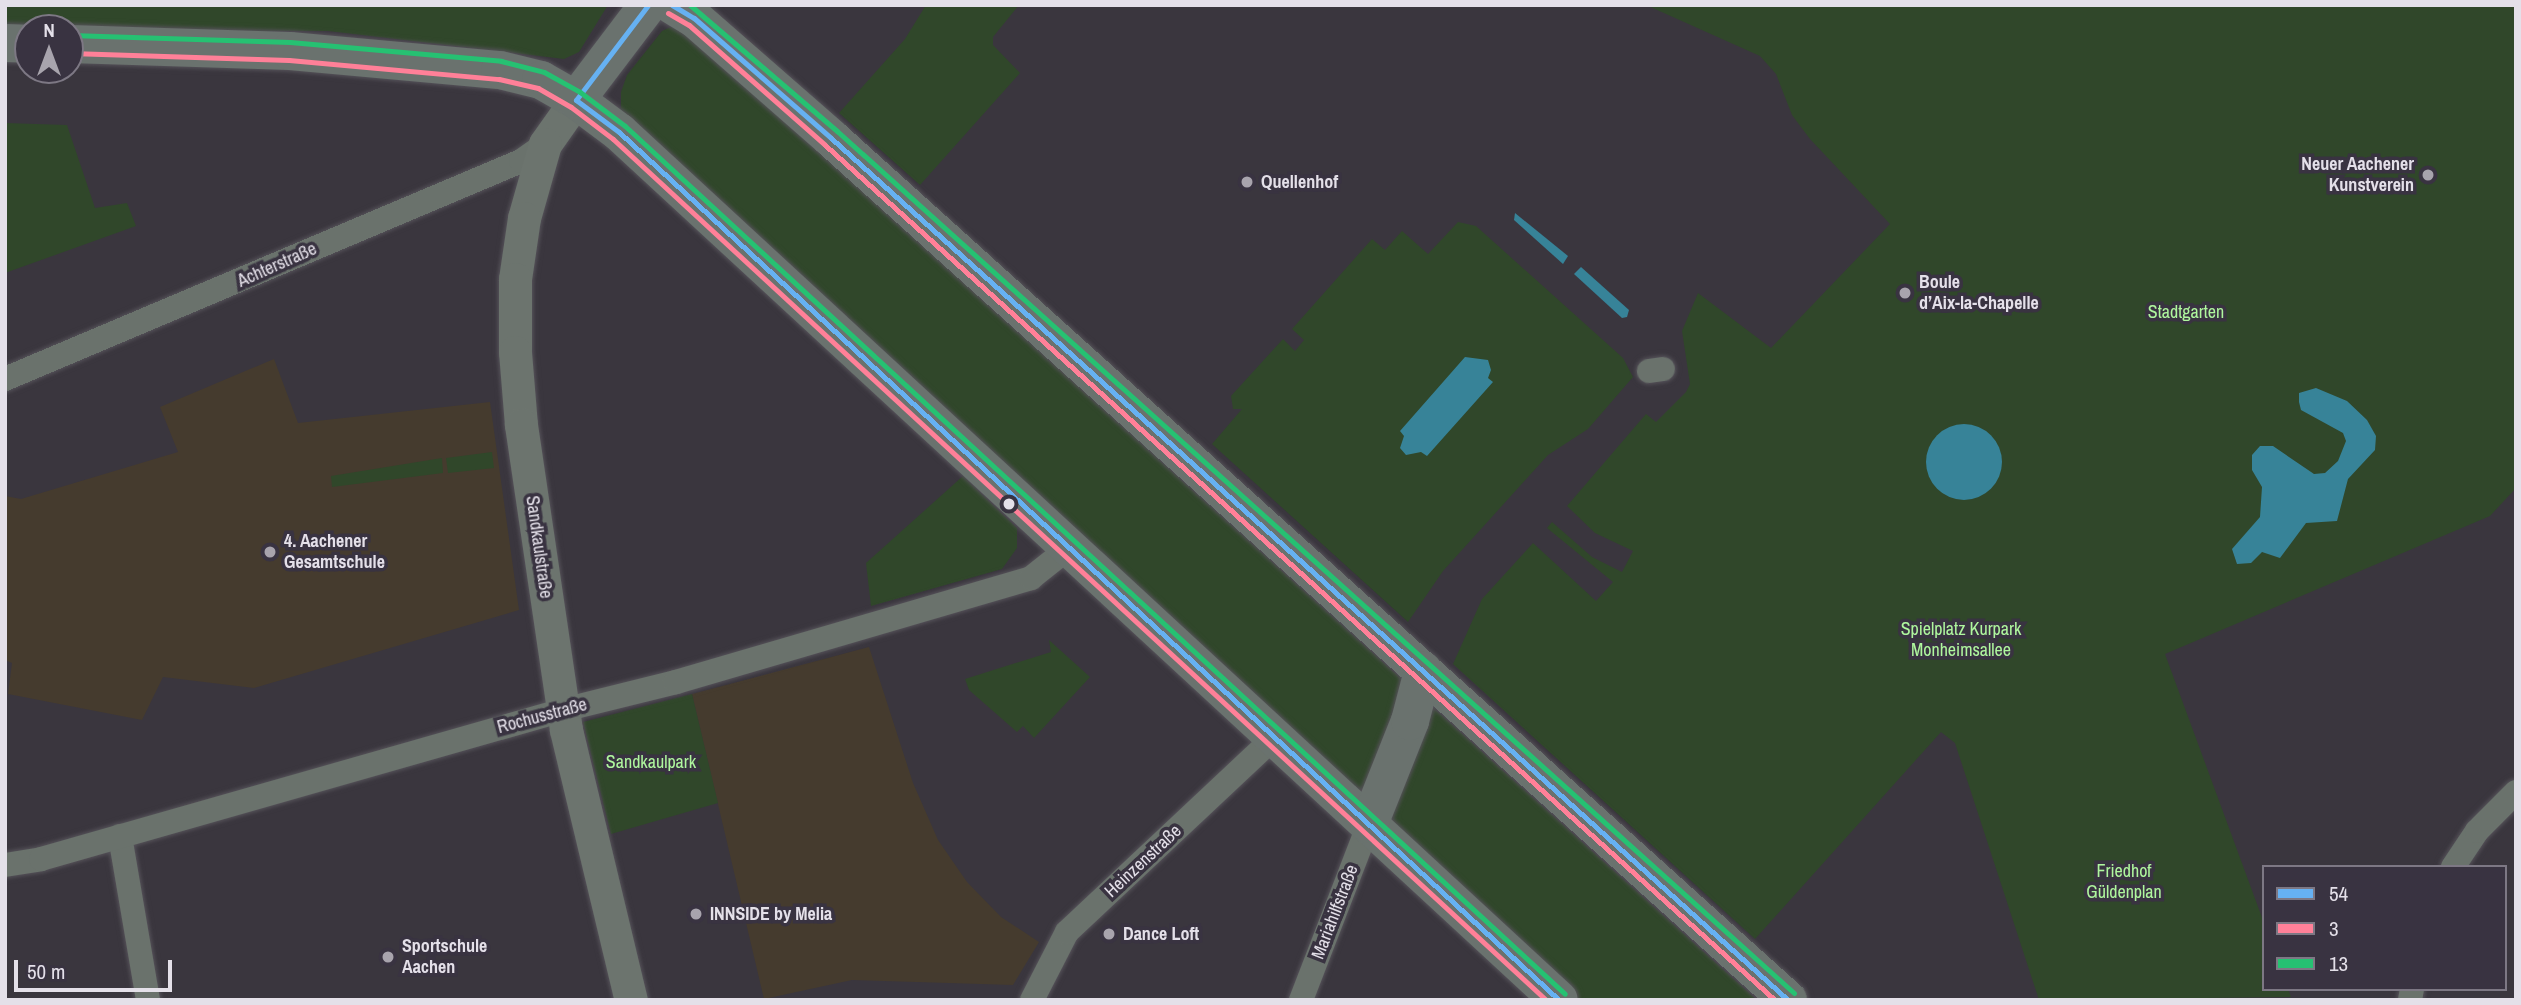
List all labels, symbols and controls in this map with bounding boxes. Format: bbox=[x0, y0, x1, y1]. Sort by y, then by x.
north arrow bbox=[14, 14, 84, 84]
text: N bbox=[43, 17, 55, 43]
place label: Neuer Aachener Kunstverein bbox=[2301, 154, 2414, 196]
marker: Neuer Aachener Kunstverein bbox=[2420, 167, 2436, 183]
place label: Quellenhof bbox=[1261, 171, 1338, 193]
marker: Quellenhof bbox=[1239, 174, 1255, 190]
street label: Achterstraße bbox=[234, 238, 320, 292]
place label: Boule d’Aix-la-Chapelle bbox=[1919, 272, 2039, 314]
marker: Boule d’Aix-la-Chapelle bbox=[1897, 285, 1913, 301]
park label: Stadtgarten bbox=[2148, 301, 2224, 323]
street label: Sandkaulstraße bbox=[521, 494, 557, 600]
unlabelled marker bbox=[1002, 497, 1016, 511]
place label: 4. Aachener Gesamtschule bbox=[284, 531, 385, 574]
marker: 4. Aachener Gesamtschule bbox=[262, 544, 278, 560]
park label: Spielplatz Kurpark Monheimsallee bbox=[1901, 619, 2021, 662]
street label: Rochusstraße bbox=[495, 694, 589, 738]
park label: Sandkaulpark bbox=[606, 751, 696, 773]
street label: Heinzenstraße bbox=[1100, 820, 1186, 902]
park label: Friedhof Güldenplan bbox=[2086, 861, 2162, 903]
street label: Mariahilfstraße bbox=[1307, 862, 1363, 962]
legend bbox=[2262, 865, 2507, 991]
text: 54 bbox=[2329, 879, 2348, 908]
place label: INNSIDE by Melia bbox=[710, 903, 832, 925]
marker: INNSIDE by Melia bbox=[688, 906, 704, 922]
text: 3 bbox=[2329, 914, 2339, 943]
place label: Dance Loft bbox=[1123, 923, 1199, 945]
marker: Dance Loft bbox=[1101, 926, 1117, 942]
place label: Sportschule Aachen bbox=[402, 936, 487, 978]
scale bar bbox=[18, 946, 175, 990]
marker: Sportschule Aachen bbox=[380, 949, 396, 965]
text: 13 bbox=[2329, 949, 2348, 978]
text: 50 m bbox=[27, 957, 65, 986]

